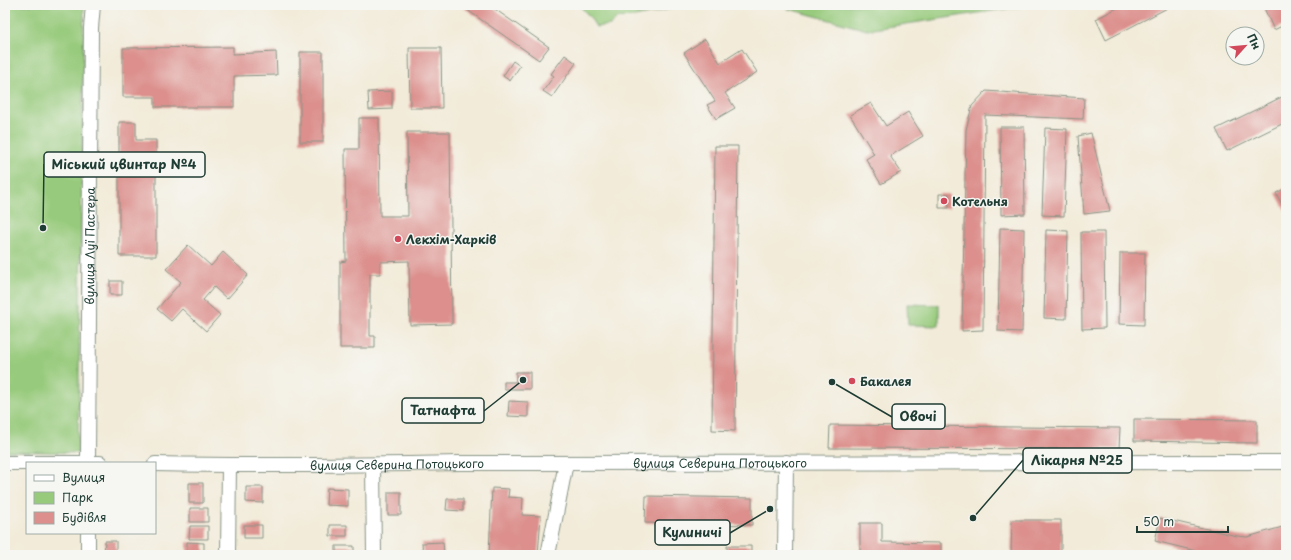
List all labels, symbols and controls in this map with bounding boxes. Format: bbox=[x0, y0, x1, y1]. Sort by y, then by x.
north arrow bbox=[1225, 26, 1265, 66]
text: Пн bbox=[1243, 30, 1266, 52]
callout: Міський цвинтар №4 bbox=[44, 152, 205, 177]
text: Міський цвинтар №4 bbox=[52, 154, 197, 173]
street label: вулиця Луї Пастера bbox=[80, 187, 99, 305]
place label: Котельня bbox=[952, 192, 1008, 210]
marker: Котельня bbox=[939, 196, 949, 206]
place label: Лекхім-Харків bbox=[406, 230, 496, 248]
marker: Лекхім-Харків bbox=[393, 234, 403, 244]
place label: Бакалея bbox=[860, 372, 912, 390]
marker: Бакалея bbox=[847, 376, 857, 386]
callout: Татнафта bbox=[402, 398, 484, 423]
text: Татнафта bbox=[410, 400, 476, 419]
callout: Овочі bbox=[892, 404, 945, 429]
text: Овочі bbox=[899, 406, 937, 425]
callout: Лікарня №25 bbox=[1023, 448, 1132, 473]
text: Лікарня №25 bbox=[1031, 450, 1123, 469]
street label: вулиця Северина Потоцького bbox=[310, 454, 484, 474]
street label: вулиця Северина Потоцького bbox=[633, 454, 807, 472]
legend bbox=[26, 462, 156, 534]
text: Вулиця bbox=[62, 468, 105, 486]
text: Парк bbox=[62, 488, 94, 506]
text: Будівля bbox=[62, 508, 107, 526]
scale bar bbox=[1137, 508, 1228, 534]
text: 50 m bbox=[1143, 512, 1174, 530]
callout: Кулиничі bbox=[655, 520, 730, 545]
text: Кулиничі bbox=[662, 522, 722, 541]

